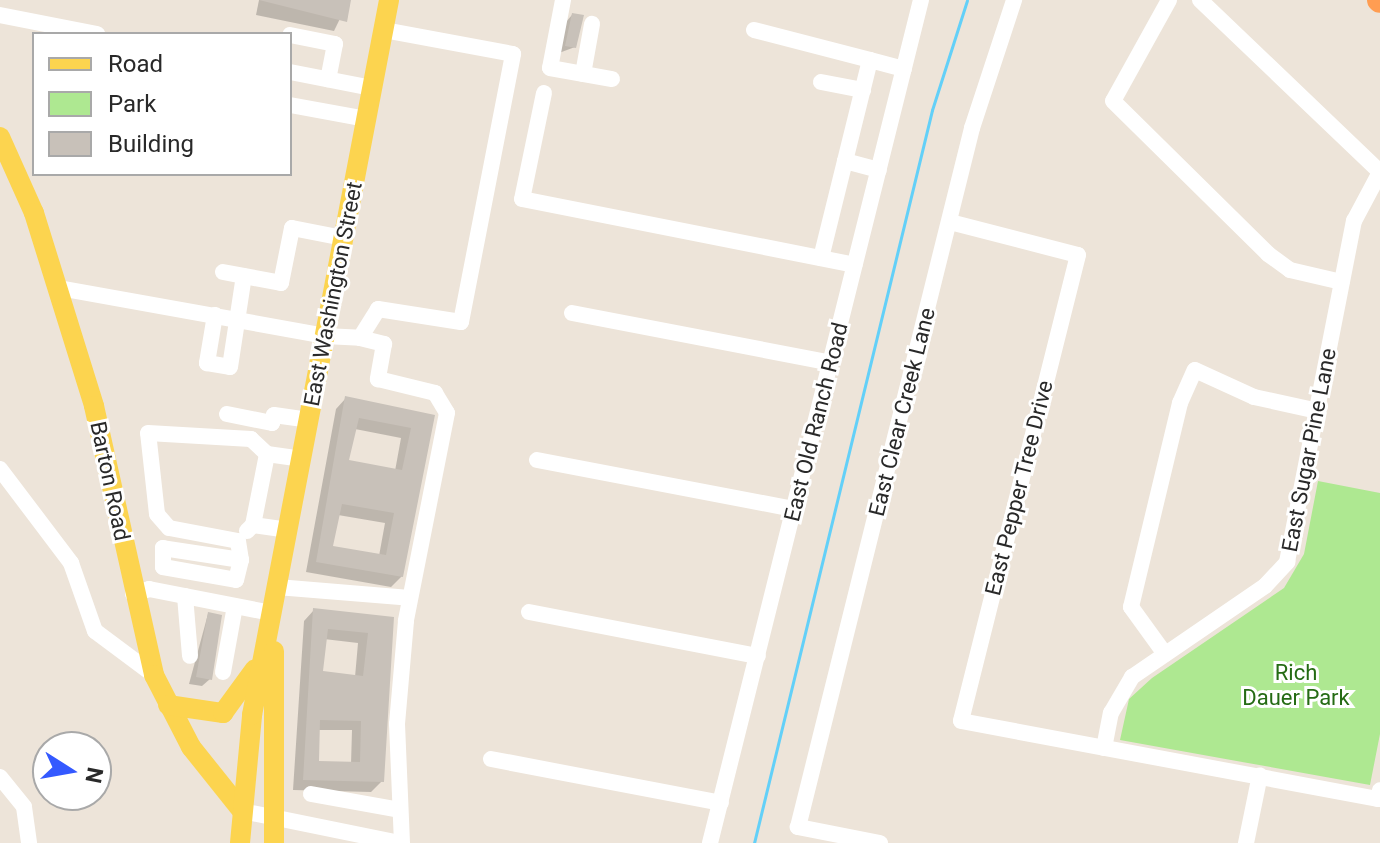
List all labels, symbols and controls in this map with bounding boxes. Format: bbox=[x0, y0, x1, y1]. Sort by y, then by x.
legend bbox=[32, 32, 292, 176]
text: Road bbox=[108, 50, 163, 78]
text: Park bbox=[108, 90, 156, 118]
text: Building bbox=[108, 130, 194, 158]
street label: East Washington Street bbox=[298, 180, 368, 408]
street label: East Clear Creek Lane bbox=[863, 305, 941, 519]
street label: East Old Ranch Road bbox=[779, 320, 853, 524]
street label: East Sugar Pine Lane bbox=[1276, 346, 1342, 554]
street label: East Pepper Tree Drive bbox=[979, 378, 1059, 598]
street label: Barton Road bbox=[84, 419, 136, 543]
park label: Rich Dauer Park bbox=[1242, 659, 1350, 710]
north arrow bbox=[32, 731, 112, 811]
text: N bbox=[80, 765, 108, 785]

